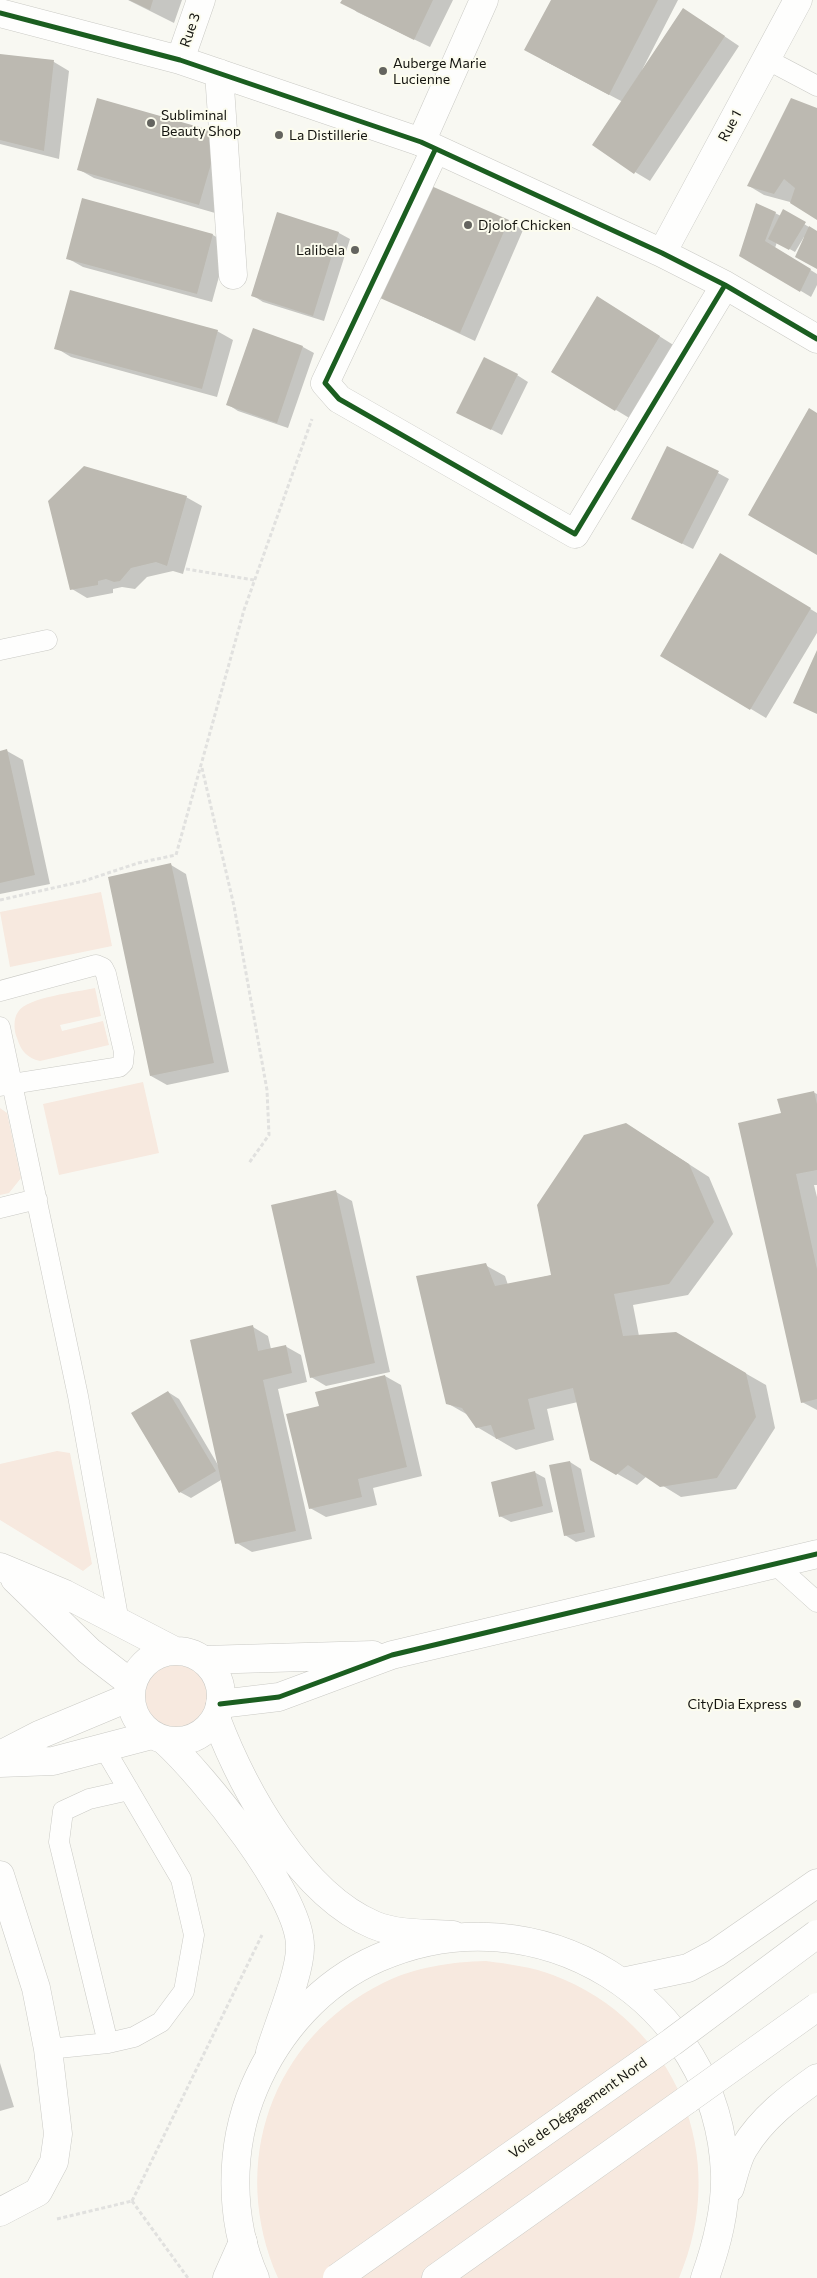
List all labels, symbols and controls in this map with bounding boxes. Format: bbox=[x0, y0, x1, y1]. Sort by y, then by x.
street label: Rue 3 bbox=[176, 11, 204, 49]
place label: Auberge Marie Lucienne bbox=[393, 55, 486, 88]
marker: Auberge Marie Lucienne bbox=[377, 65, 389, 77]
place label: Subliminal Beauty Shop bbox=[161, 107, 241, 140]
street label: Rue 1 bbox=[715, 107, 745, 145]
marker: Subliminal Beauty Shop bbox=[145, 117, 157, 129]
place label: La Distillerie bbox=[289, 127, 368, 143]
marker: La Distillerie bbox=[273, 129, 285, 141]
place label: Djolof Chicken bbox=[478, 217, 571, 233]
marker: Djolof Chicken bbox=[462, 219, 474, 231]
place label: Lalibela bbox=[296, 242, 345, 258]
marker: Lalibela bbox=[349, 244, 361, 256]
place label: CityDia Express bbox=[687, 1696, 787, 1712]
marker: CityDia Express bbox=[791, 1698, 803, 1710]
street label: Voie de Dégagement Nord bbox=[506, 2054, 650, 2162]

